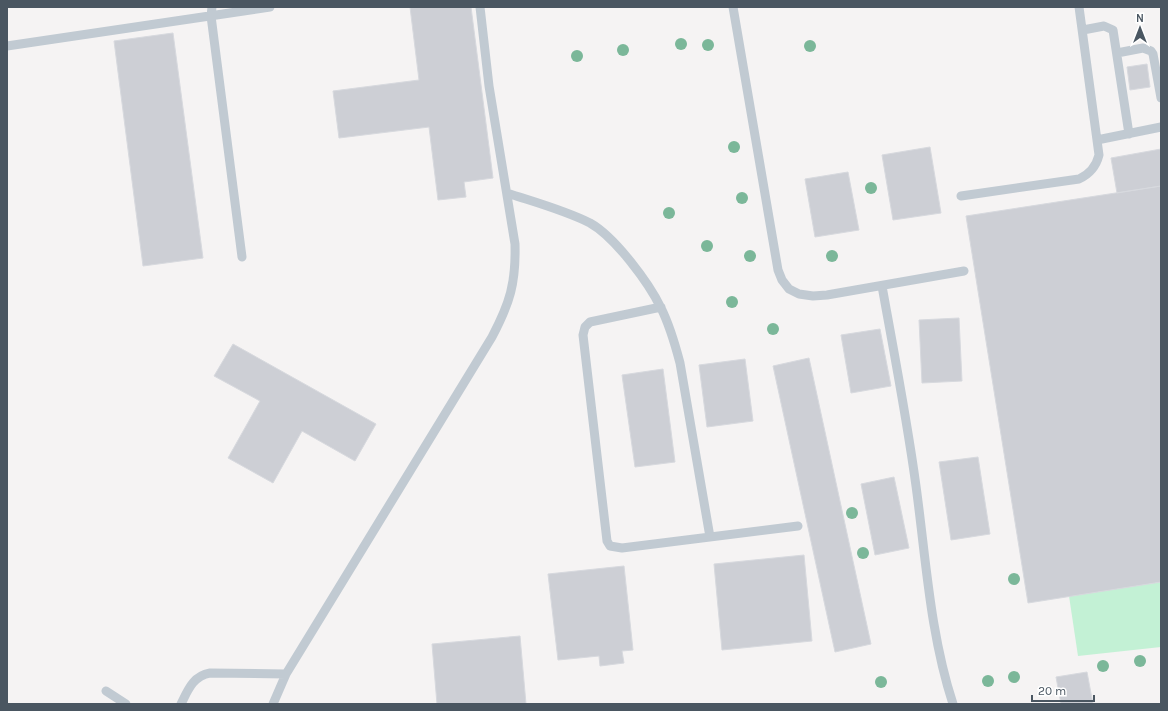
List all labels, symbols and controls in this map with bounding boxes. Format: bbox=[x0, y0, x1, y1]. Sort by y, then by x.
north arrow bbox=[1120, 8, 1160, 48]
text: N bbox=[1136, 12, 1144, 25]
scale bar bbox=[1032, 677, 1094, 703]
text: 20 m bbox=[1038, 684, 1066, 698]

